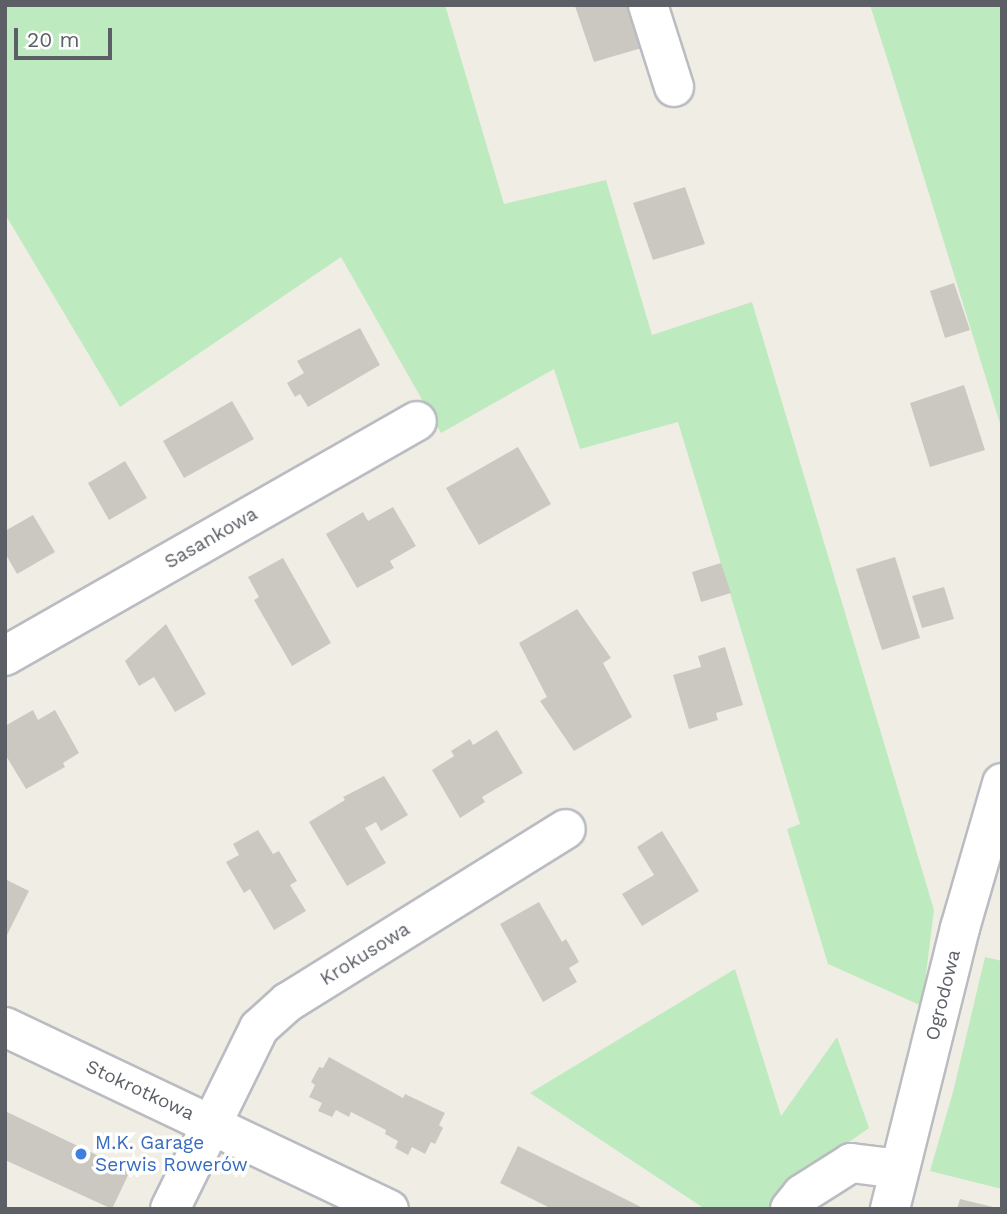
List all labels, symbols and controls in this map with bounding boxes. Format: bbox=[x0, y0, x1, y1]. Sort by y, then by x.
scale bar bbox=[18, 14, 116, 58]
text: 20 m bbox=[27, 27, 79, 52]
street label: Sasankowa bbox=[161, 502, 261, 574]
street label: Krokusowa bbox=[316, 917, 414, 991]
street label: Ogrodowa bbox=[921, 947, 965, 1043]
street label: Stokrotkowa bbox=[82, 1055, 198, 1125]
place label: M.K. Garage Serwis Rowerów bbox=[95, 1132, 248, 1176]
marker: M.K. Garage Serwis Rowerów bbox=[73, 1146, 89, 1162]

